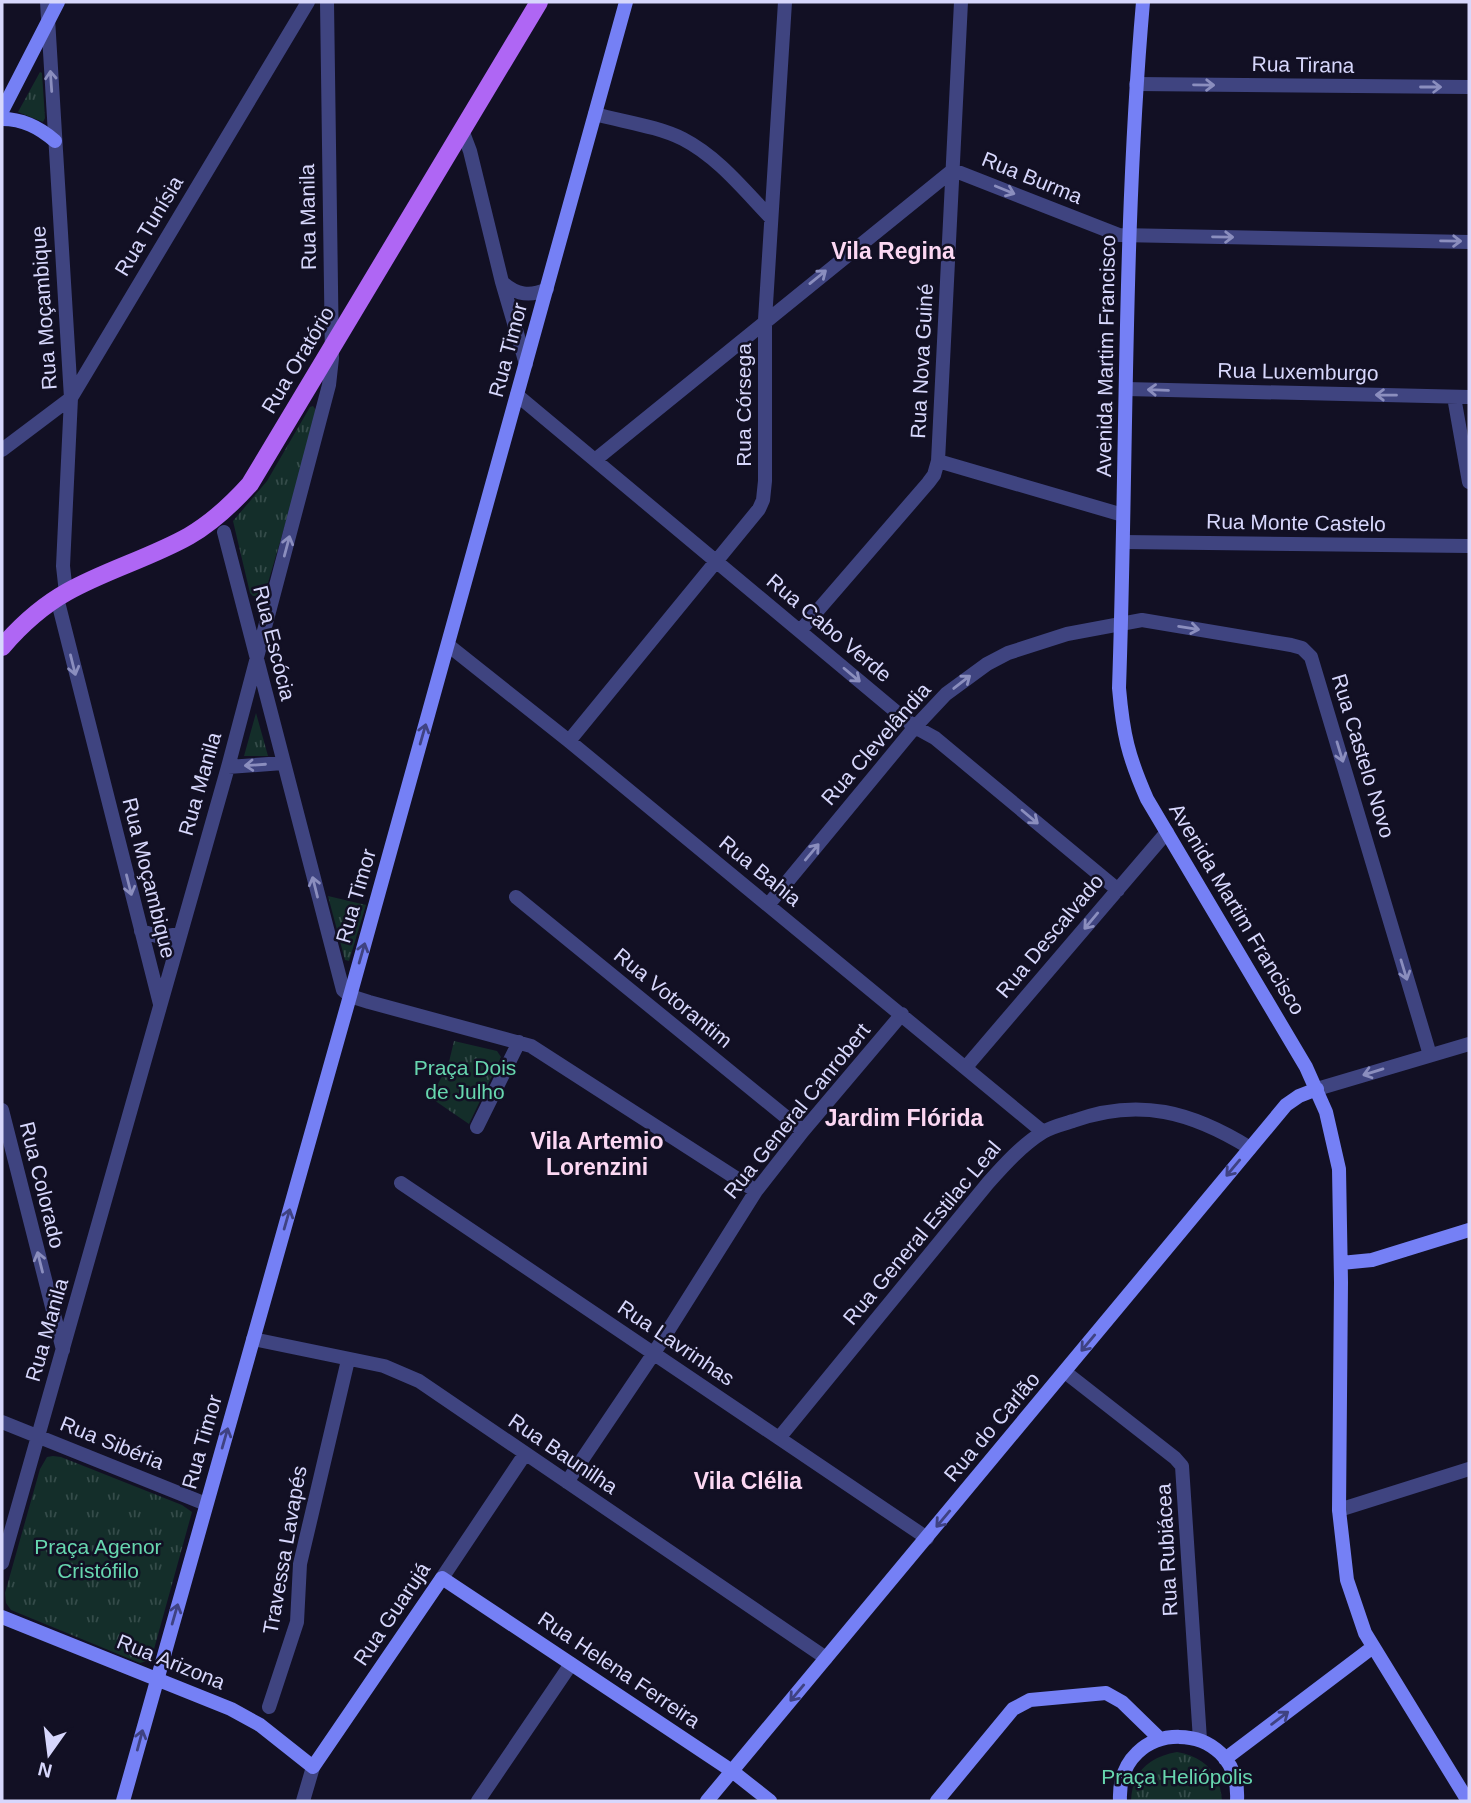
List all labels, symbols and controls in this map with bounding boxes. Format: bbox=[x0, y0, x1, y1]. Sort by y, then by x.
street label: Rua Tirana bbox=[1251, 52, 1355, 77]
one-way arrow bbox=[44, 70, 57, 93]
one-way arrow bbox=[1192, 78, 1215, 92]
one-way arrow bbox=[1420, 80, 1443, 94]
street label: Rua Burma bbox=[979, 147, 1086, 208]
street label: Rua Manila bbox=[295, 163, 320, 270]
street label: Rua Tunísia bbox=[110, 172, 187, 280]
one-way arrow bbox=[994, 184, 1015, 197]
street label: Rua Moçambique bbox=[26, 225, 61, 391]
one-way arrow bbox=[1212, 230, 1235, 244]
street label: Avenida Martim Francisco bbox=[1092, 235, 1119, 477]
one-way arrow bbox=[1439, 235, 1462, 248]
district label: Vila Regina bbox=[831, 238, 955, 264]
one-way arrow bbox=[809, 269, 827, 285]
street label: Rua Nova Guiné bbox=[906, 283, 937, 439]
street label: Rua Timor bbox=[484, 300, 531, 400]
street label: Rua Oratório bbox=[257, 302, 338, 417]
street label: Rua Córsega bbox=[732, 343, 755, 467]
street label: Rua Luxemburgo bbox=[1217, 359, 1379, 384]
one-way arrow bbox=[1147, 383, 1170, 396]
one-way arrow bbox=[1374, 388, 1397, 402]
street label: Rua Monte Castelo bbox=[1206, 509, 1386, 536]
one-way arrow bbox=[281, 536, 294, 558]
street label: Rua Cabo Verde bbox=[762, 569, 896, 686]
street label: Rua Escócia bbox=[249, 583, 300, 703]
one-way arrow bbox=[1177, 622, 1199, 635]
one-way arrow bbox=[67, 653, 80, 675]
one-way arrow bbox=[843, 667, 861, 683]
street label: Rua Castelo Novo bbox=[1328, 671, 1399, 841]
one-way arrow bbox=[952, 674, 971, 689]
street label: Rua Clevelândia bbox=[816, 678, 935, 809]
one-way arrow bbox=[418, 723, 431, 745]
street label: Rua Manila bbox=[174, 729, 225, 838]
one-way arrow bbox=[1334, 741, 1347, 763]
one-way arrow bbox=[244, 759, 267, 772]
street label: Rua Moçambique bbox=[118, 795, 181, 961]
street label: Avenida Martim Francisco bbox=[1165, 799, 1310, 1019]
one-way arrow bbox=[1020, 809, 1038, 824]
street label: Rua Bahia bbox=[715, 831, 806, 911]
one-way arrow bbox=[804, 844, 819, 862]
street label: Rua Timor bbox=[331, 846, 380, 946]
street label: Rua Descalvado bbox=[991, 869, 1108, 1002]
one-way arrow bbox=[123, 873, 136, 896]
one-way arrow bbox=[308, 876, 321, 899]
one-way arrow bbox=[1083, 912, 1099, 930]
one-way arrow bbox=[357, 942, 370, 964]
street label: Rua Votorantim bbox=[610, 943, 737, 1052]
one-way arrow bbox=[1399, 959, 1412, 981]
street label: Rua General Canrobert bbox=[719, 1019, 874, 1203]
park label: Praça Dois de Julho bbox=[414, 1056, 516, 1103]
one-way arrow bbox=[1362, 1067, 1384, 1080]
district label: Jardim Flórida bbox=[825, 1105, 983, 1131]
street label: Rua Colorado bbox=[16, 1119, 69, 1251]
district label: Vila Artemio Lorenzini bbox=[531, 1128, 663, 1180]
street label: Rua General Estilac Leal bbox=[838, 1136, 1005, 1329]
one-way arrow bbox=[1226, 1159, 1241, 1177]
one-way arrow bbox=[281, 1208, 294, 1231]
one-way arrow bbox=[33, 1251, 46, 1273]
street label: Rua Manila bbox=[21, 1275, 72, 1384]
street label: Rua Lavrinhas bbox=[614, 1295, 739, 1390]
one-way arrow bbox=[1081, 1334, 1096, 1352]
street label: Rua do Carlão bbox=[939, 1367, 1044, 1486]
street label: Rua Timor bbox=[177, 1392, 226, 1492]
street label: Rua Baunilha bbox=[505, 1409, 622, 1499]
street label: Rua Sibéria bbox=[57, 1411, 168, 1474]
one-way arrow bbox=[219, 1427, 232, 1450]
street label: Travessa Lavapés bbox=[258, 1464, 311, 1636]
district label: Vila Clélia bbox=[694, 1468, 802, 1494]
street label: Rua Rubiácea bbox=[1152, 1483, 1181, 1617]
one-way arrow bbox=[936, 1509, 951, 1527]
park label: Praça Agenor Cristófilo bbox=[34, 1535, 162, 1582]
street label: Rua Guarujá bbox=[349, 1558, 435, 1670]
one-way arrow bbox=[169, 1603, 182, 1626]
street label: Rua Helena Ferreira bbox=[534, 1607, 705, 1732]
street label: Rua Arizona bbox=[114, 1629, 229, 1694]
one-way arrow bbox=[789, 1684, 805, 1702]
one-way arrow bbox=[1270, 1710, 1288, 1725]
north arrow bbox=[14, 1719, 84, 1789]
one-way arrow bbox=[134, 1730, 147, 1752]
text: N bbox=[36, 1758, 54, 1782]
park label: Praça Heliópolis bbox=[1101, 1765, 1253, 1788]

